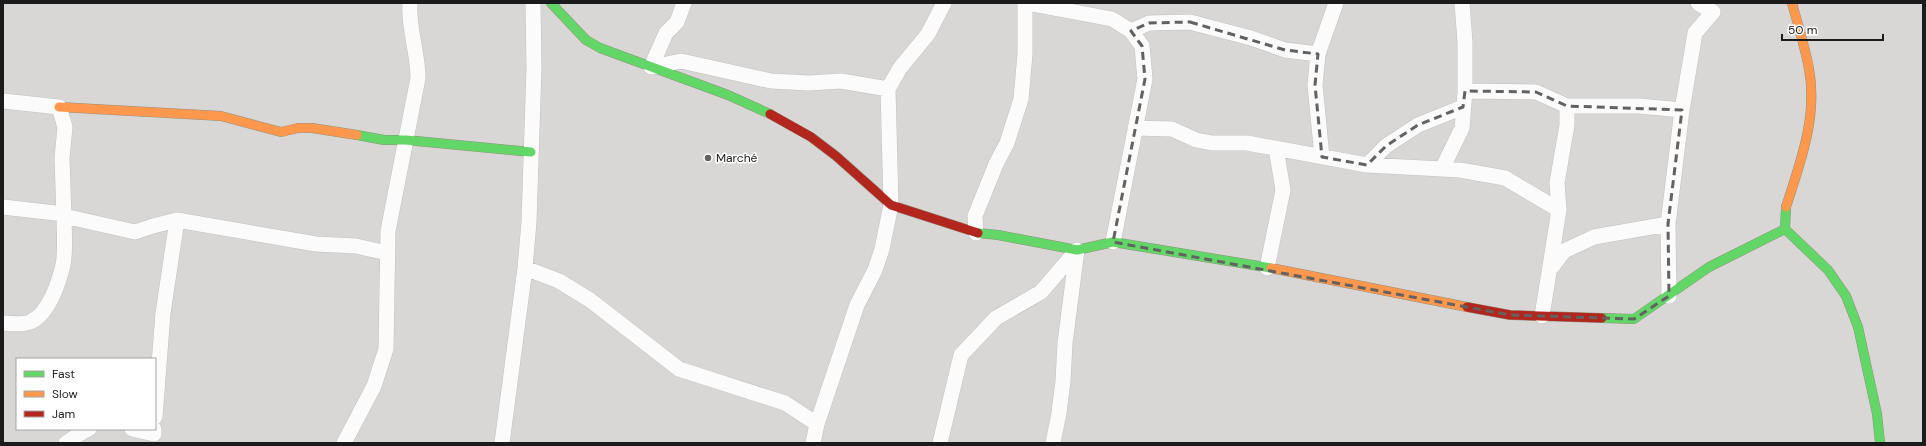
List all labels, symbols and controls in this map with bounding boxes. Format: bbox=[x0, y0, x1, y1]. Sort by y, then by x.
scale bar bbox=[1782, 16, 1883, 42]
text: 50 m bbox=[1788, 22, 1817, 38]
place label: Marché bbox=[716, 150, 758, 166]
marker: Marché bbox=[703, 153, 713, 163]
legend bbox=[16, 358, 156, 430]
text: Fast bbox=[52, 366, 75, 382]
text: Slow bbox=[52, 386, 78, 402]
text: Jam bbox=[52, 406, 75, 422]

